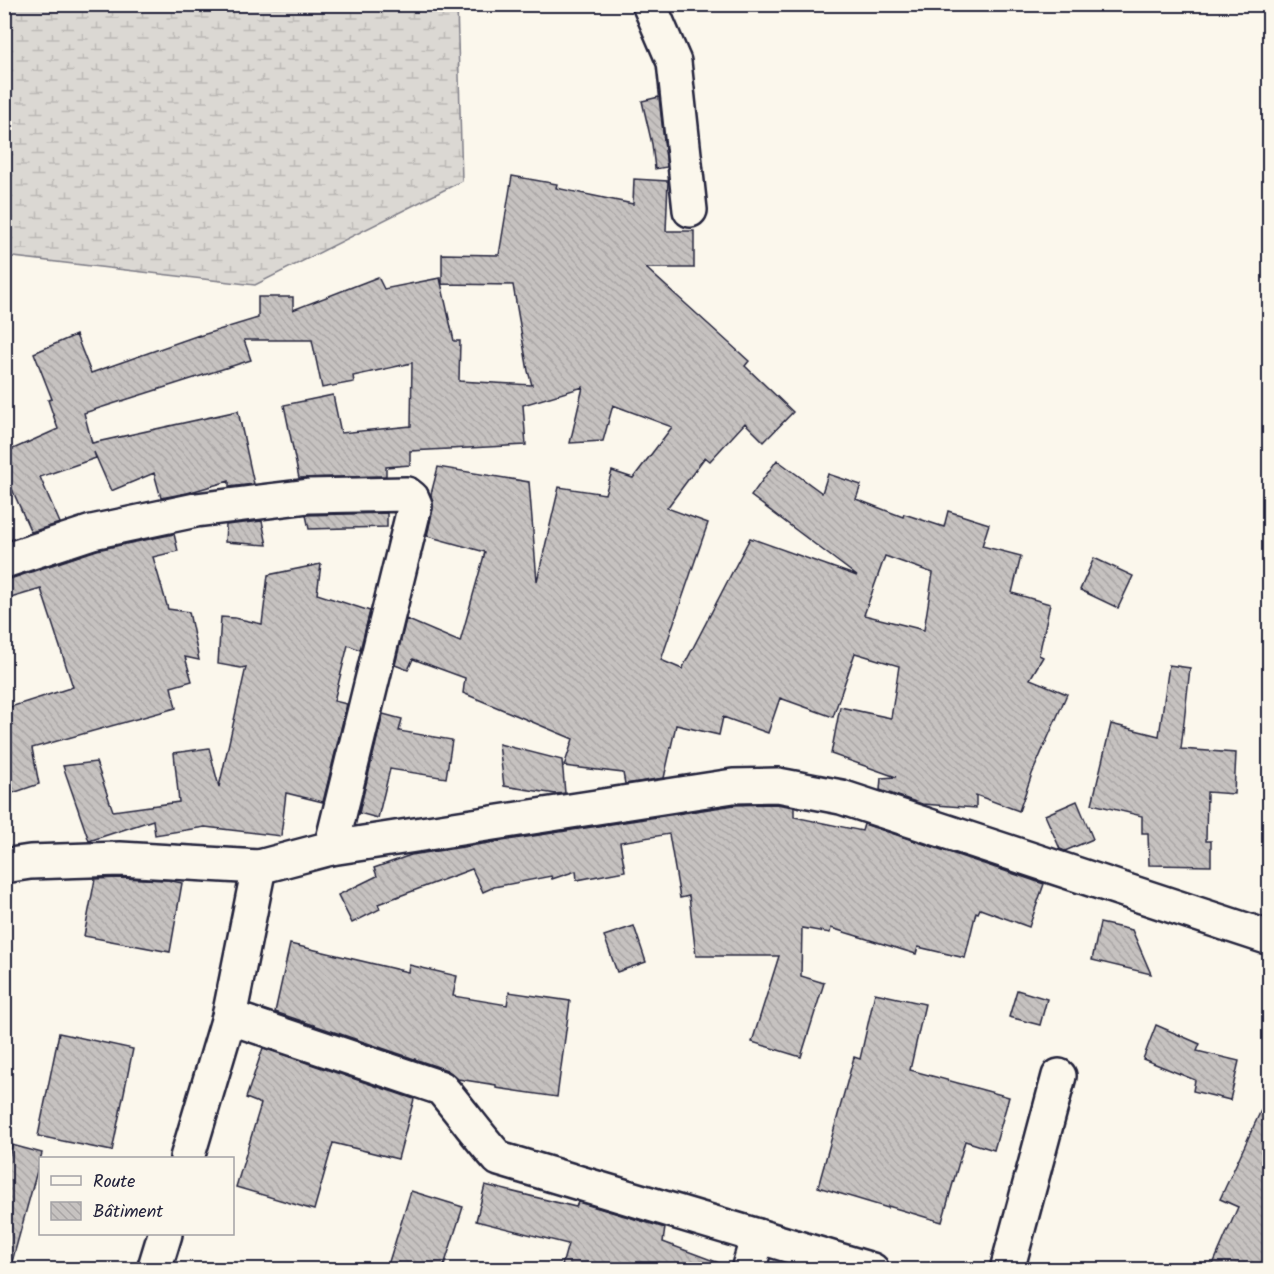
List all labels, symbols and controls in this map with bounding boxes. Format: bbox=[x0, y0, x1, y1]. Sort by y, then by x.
legend bbox=[39, 1157, 234, 1235]
text: Route bbox=[93, 1168, 135, 1197]
text: Bâtiment bbox=[93, 1198, 164, 1227]

